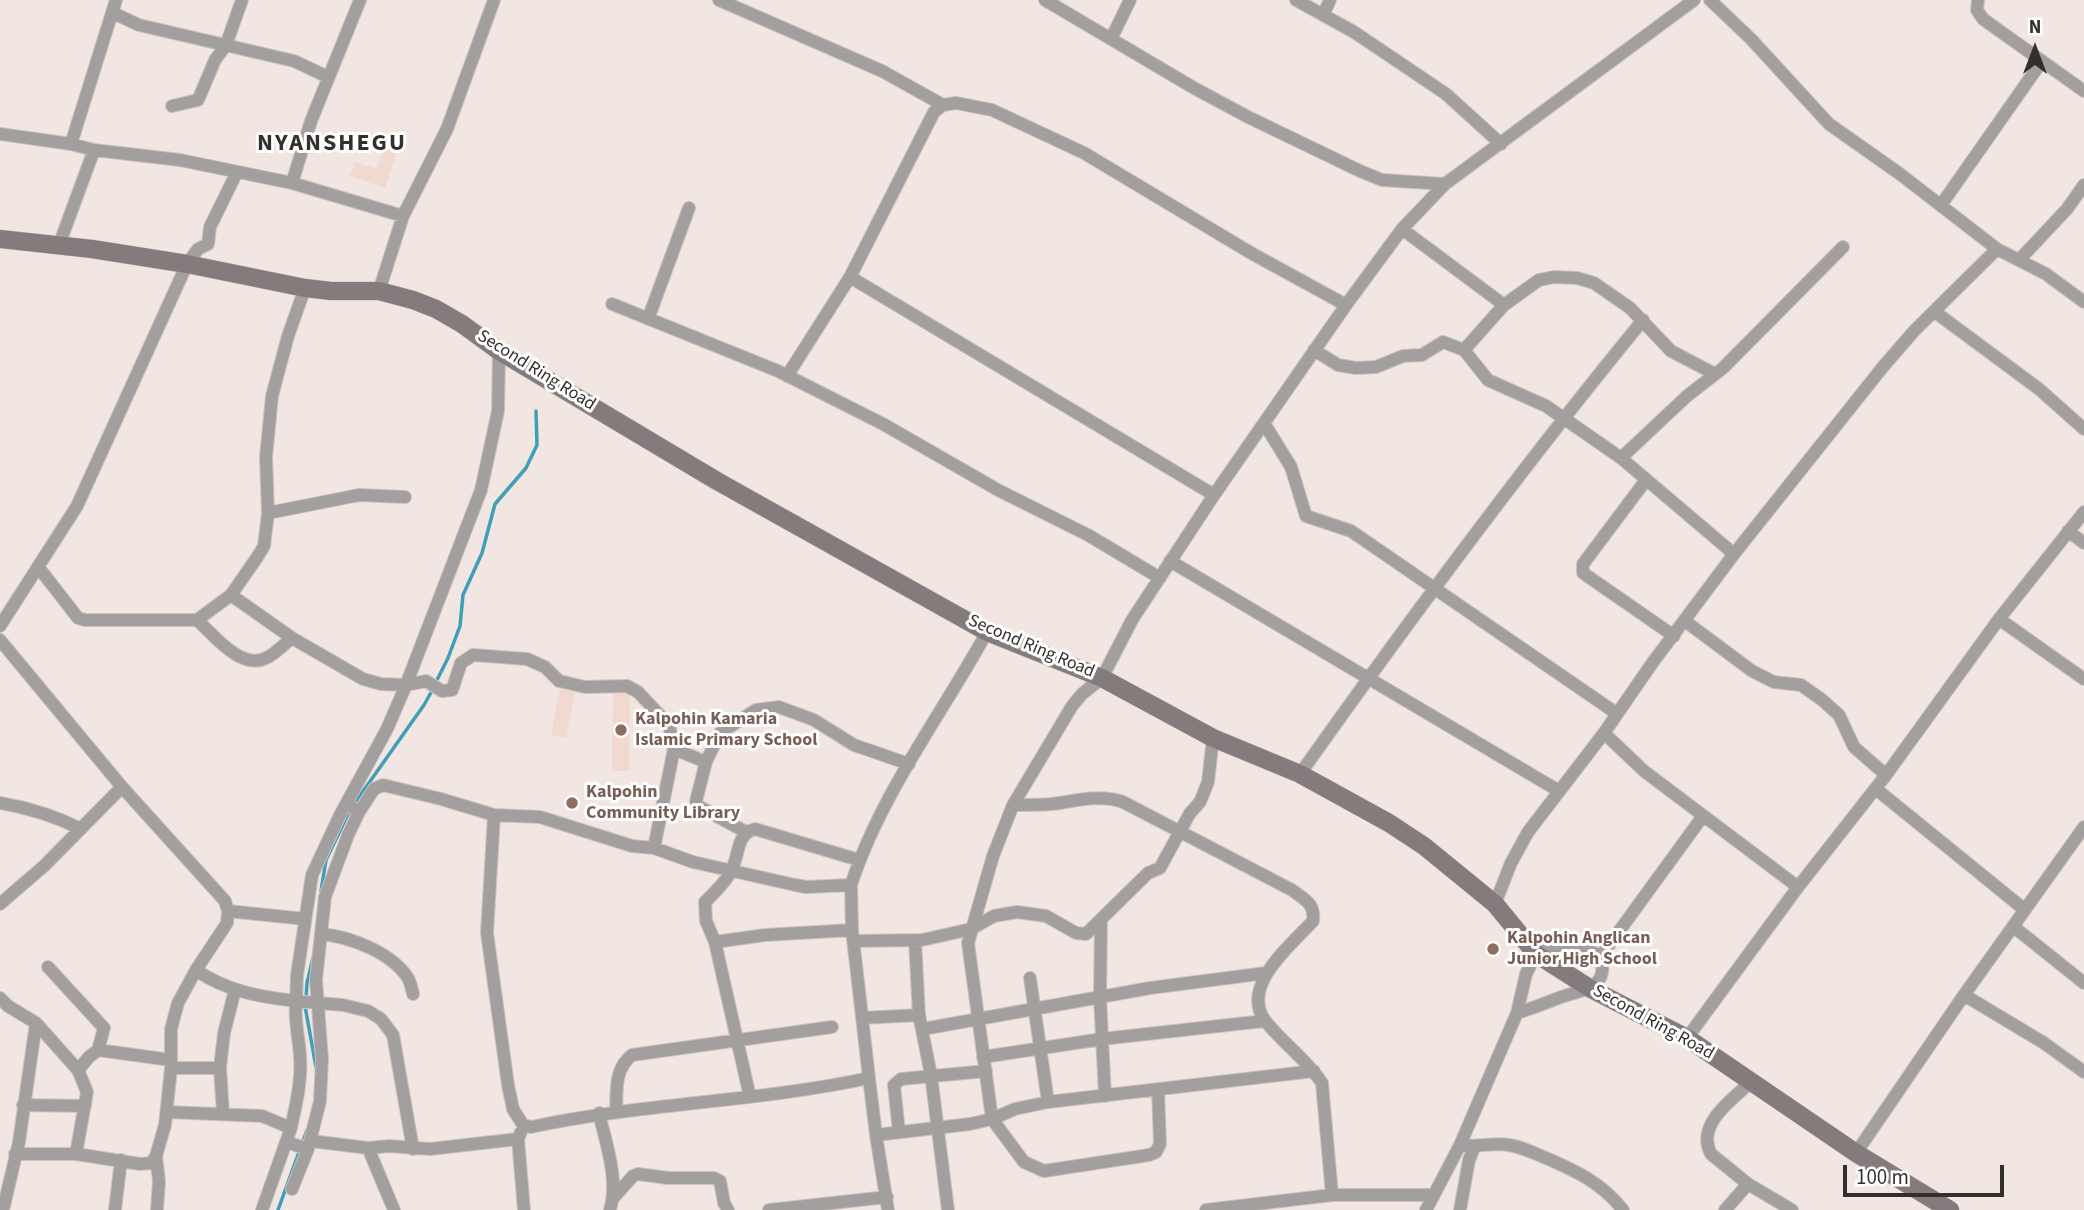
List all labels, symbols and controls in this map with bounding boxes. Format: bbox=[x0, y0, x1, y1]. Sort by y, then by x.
north arrow bbox=[2000, 14, 2070, 84]
text: N bbox=[2029, 14, 2041, 41]
district label: NYANSHEGU bbox=[258, 131, 406, 159]
street label: Second Ring Road bbox=[473, 326, 599, 416]
street label: Second Ring Road bbox=[964, 611, 1098, 683]
place label: Kalpohin Kamaria Islamic Primary School bbox=[635, 709, 817, 752]
marker: Kalpohin Kamaria Islamic Primary School bbox=[613, 722, 629, 738]
place label: Kalpohin Community Library bbox=[586, 782, 740, 824]
marker: Kalpohin Community Library bbox=[564, 795, 580, 811]
place label: Kalpohin Anglican Junior High School bbox=[1507, 928, 1657, 970]
marker: Kalpohin Anglican Junior High School bbox=[1485, 941, 1501, 957]
street label: Second Ring Road bbox=[1589, 981, 1717, 1065]
scale bar bbox=[1846, 1150, 2007, 1194]
text: 100 m bbox=[1856, 1162, 1909, 1192]

